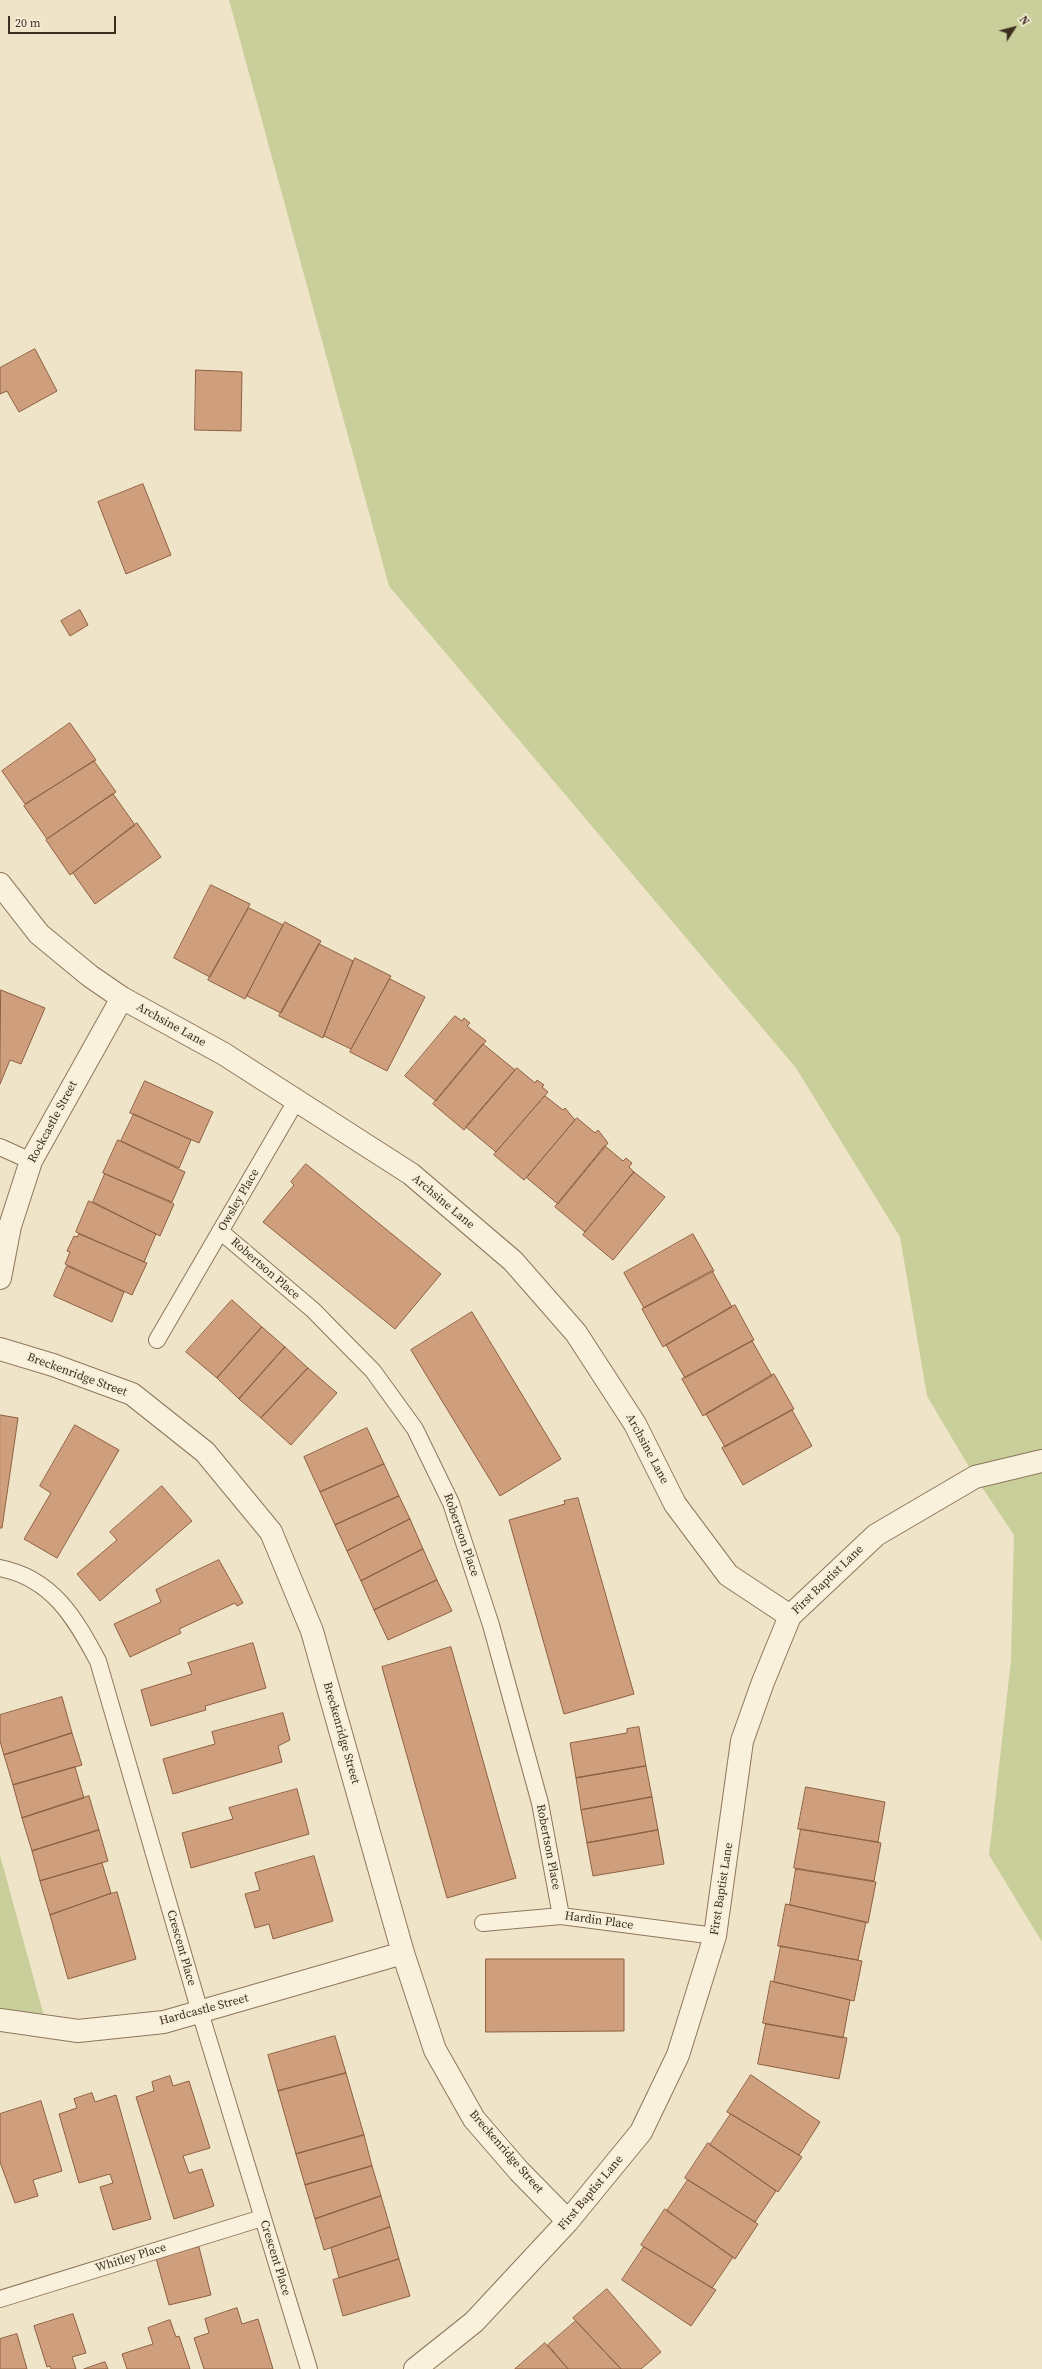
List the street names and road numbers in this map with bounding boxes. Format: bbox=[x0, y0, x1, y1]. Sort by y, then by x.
street label: Archsine Lane bbox=[134, 1000, 208, 1050]
street label: Rockcastle Street bbox=[25, 1078, 81, 1166]
street label: Owsley Place bbox=[215, 1166, 263, 1234]
street label: Archsine Lane bbox=[409, 1172, 477, 1232]
street label: Robertson Place bbox=[227, 1235, 303, 1303]
street label: Breckenridge Street bbox=[25, 1350, 129, 1400]
street label: Archsine Lane bbox=[622, 1411, 672, 1487]
street label: Robertson Place bbox=[440, 1492, 482, 1578]
street label: First Baptist Lane bbox=[789, 1542, 867, 1618]
street label: Breckenridge Street bbox=[320, 1680, 362, 1786]
street label: Robertson Place bbox=[533, 1803, 563, 1891]
street label: First Baptist Lane bbox=[708, 1842, 736, 1936]
street label: Crescent Place bbox=[163, 1908, 199, 1988]
street label: Hardin Place bbox=[564, 1909, 634, 1933]
street label: Hardcastle Street bbox=[158, 1991, 250, 2029]
street label: Breckenridge Street bbox=[466, 2107, 546, 2197]
street label: First Baptist Lane bbox=[555, 2153, 627, 2233]
street label: Crescent Place bbox=[257, 2218, 293, 2298]
street label: Whitley Place bbox=[94, 2240, 168, 2276]

